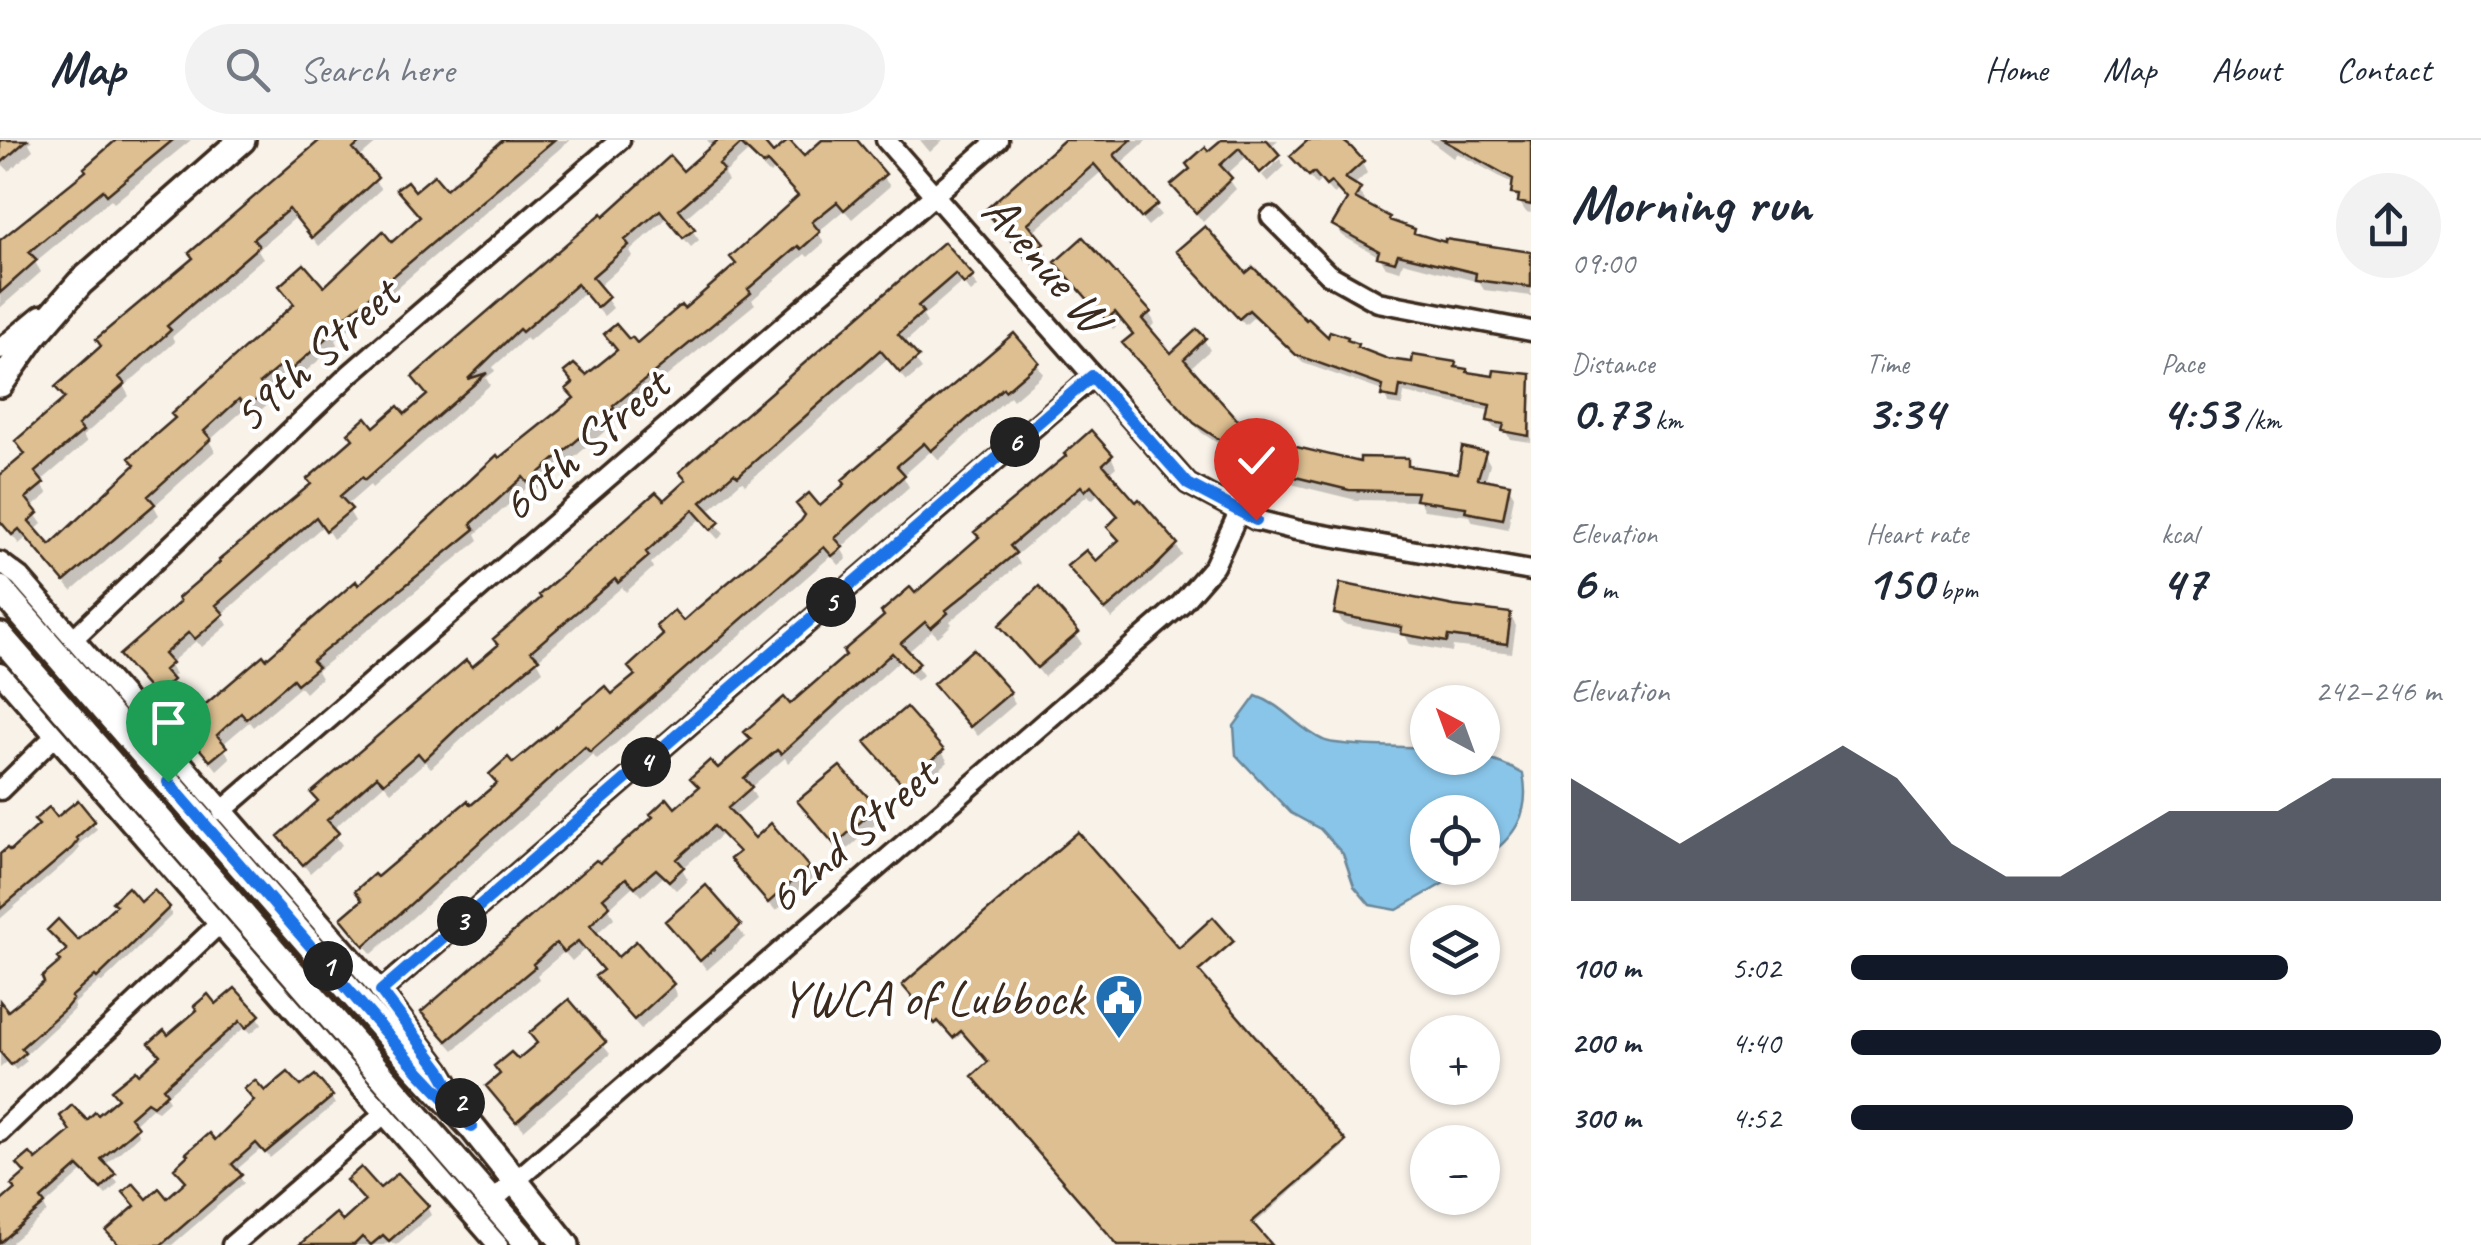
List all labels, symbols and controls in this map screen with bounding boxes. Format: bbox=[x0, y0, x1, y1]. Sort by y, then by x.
search box bbox=[185, 24, 885, 114]
text: Map bbox=[50, 39, 125, 99]
icon: search bbox=[220, 42, 275, 97]
text: Search here bbox=[300, 46, 454, 93]
text: Home bbox=[1985, 47, 2048, 92]
text: Map bbox=[2103, 47, 2156, 92]
text: About bbox=[2211, 47, 2281, 92]
text: Contact bbox=[2336, 47, 2431, 92]
text: Morning run bbox=[1571, 169, 1811, 239]
button: share bbox=[2336, 173, 2441, 278]
street label: Avenue W bbox=[969, 181, 1128, 351]
text: 09:00 bbox=[1571, 242, 1635, 283]
street label: 59th Street bbox=[218, 260, 415, 447]
text: Distance bbox=[1571, 346, 1655, 381]
text: Time bbox=[1866, 346, 1909, 381]
text: Pace bbox=[2161, 346, 2204, 381]
street label: 60th Street bbox=[486, 351, 685, 536]
text: 0.73 bbox=[1571, 381, 1648, 444]
text: 3:34 bbox=[1866, 381, 1943, 444]
text: 4:53 bbox=[2161, 381, 2238, 444]
text: km bbox=[1648, 402, 1682, 437]
text: /km bbox=[2238, 402, 2281, 437]
pin: 6 bbox=[990, 417, 1040, 467]
pin bbox=[1214, 418, 1299, 521]
text: 6 bbox=[1008, 424, 1022, 459]
icon: check bbox=[1229, 433, 1284, 488]
text: Elevation bbox=[1571, 516, 1657, 551]
text: Heart rate bbox=[1866, 516, 1968, 551]
text: kcal bbox=[2161, 516, 2198, 551]
text: 6 bbox=[1571, 551, 1595, 614]
text: 150 bbox=[1866, 551, 1933, 614]
text: 47 bbox=[2161, 551, 2206, 614]
text: m bbox=[1595, 572, 1617, 607]
text: bpm bbox=[1933, 572, 1978, 607]
pin: 5 bbox=[806, 577, 856, 627]
text: 5 bbox=[825, 584, 837, 619]
text: Elevation bbox=[1571, 670, 1669, 711]
text: 242–246 m bbox=[2315, 670, 2441, 711]
pin bbox=[126, 680, 211, 783]
north arrow bbox=[1410, 685, 1500, 775]
map controls bbox=[1410, 685, 1500, 1215]
icon: arrive bbox=[141, 695, 196, 750]
pin: 4 bbox=[621, 737, 671, 787]
street label: 62nd Street bbox=[752, 741, 953, 928]
text: 4 bbox=[640, 744, 652, 779]
button: locate bbox=[1410, 795, 1500, 885]
pin: 3 bbox=[437, 896, 487, 946]
text: 3 bbox=[456, 903, 468, 938]
button: layers bbox=[1410, 905, 1500, 995]
pin: 1 bbox=[303, 941, 353, 991]
text: 100 m bbox=[1571, 947, 1640, 988]
text: 5:02 bbox=[1731, 947, 1781, 988]
text: 1 bbox=[322, 948, 334, 983]
place label: YWCA of Lubbock bbox=[781, 967, 1087, 1030]
public building icon: YWCA of Lubbock bbox=[1093, 972, 1145, 1040]
button: + bbox=[1410, 1015, 1500, 1105]
text: 200 m bbox=[1571, 1022, 1640, 1063]
text: 4:40 bbox=[1731, 1022, 1781, 1063]
pin: 2 bbox=[435, 1078, 485, 1128]
text: 2 bbox=[454, 1085, 466, 1120]
text: 300 m bbox=[1571, 1097, 1640, 1138]
text: 4:52 bbox=[1731, 1097, 1781, 1138]
button: − bbox=[1410, 1125, 1500, 1215]

